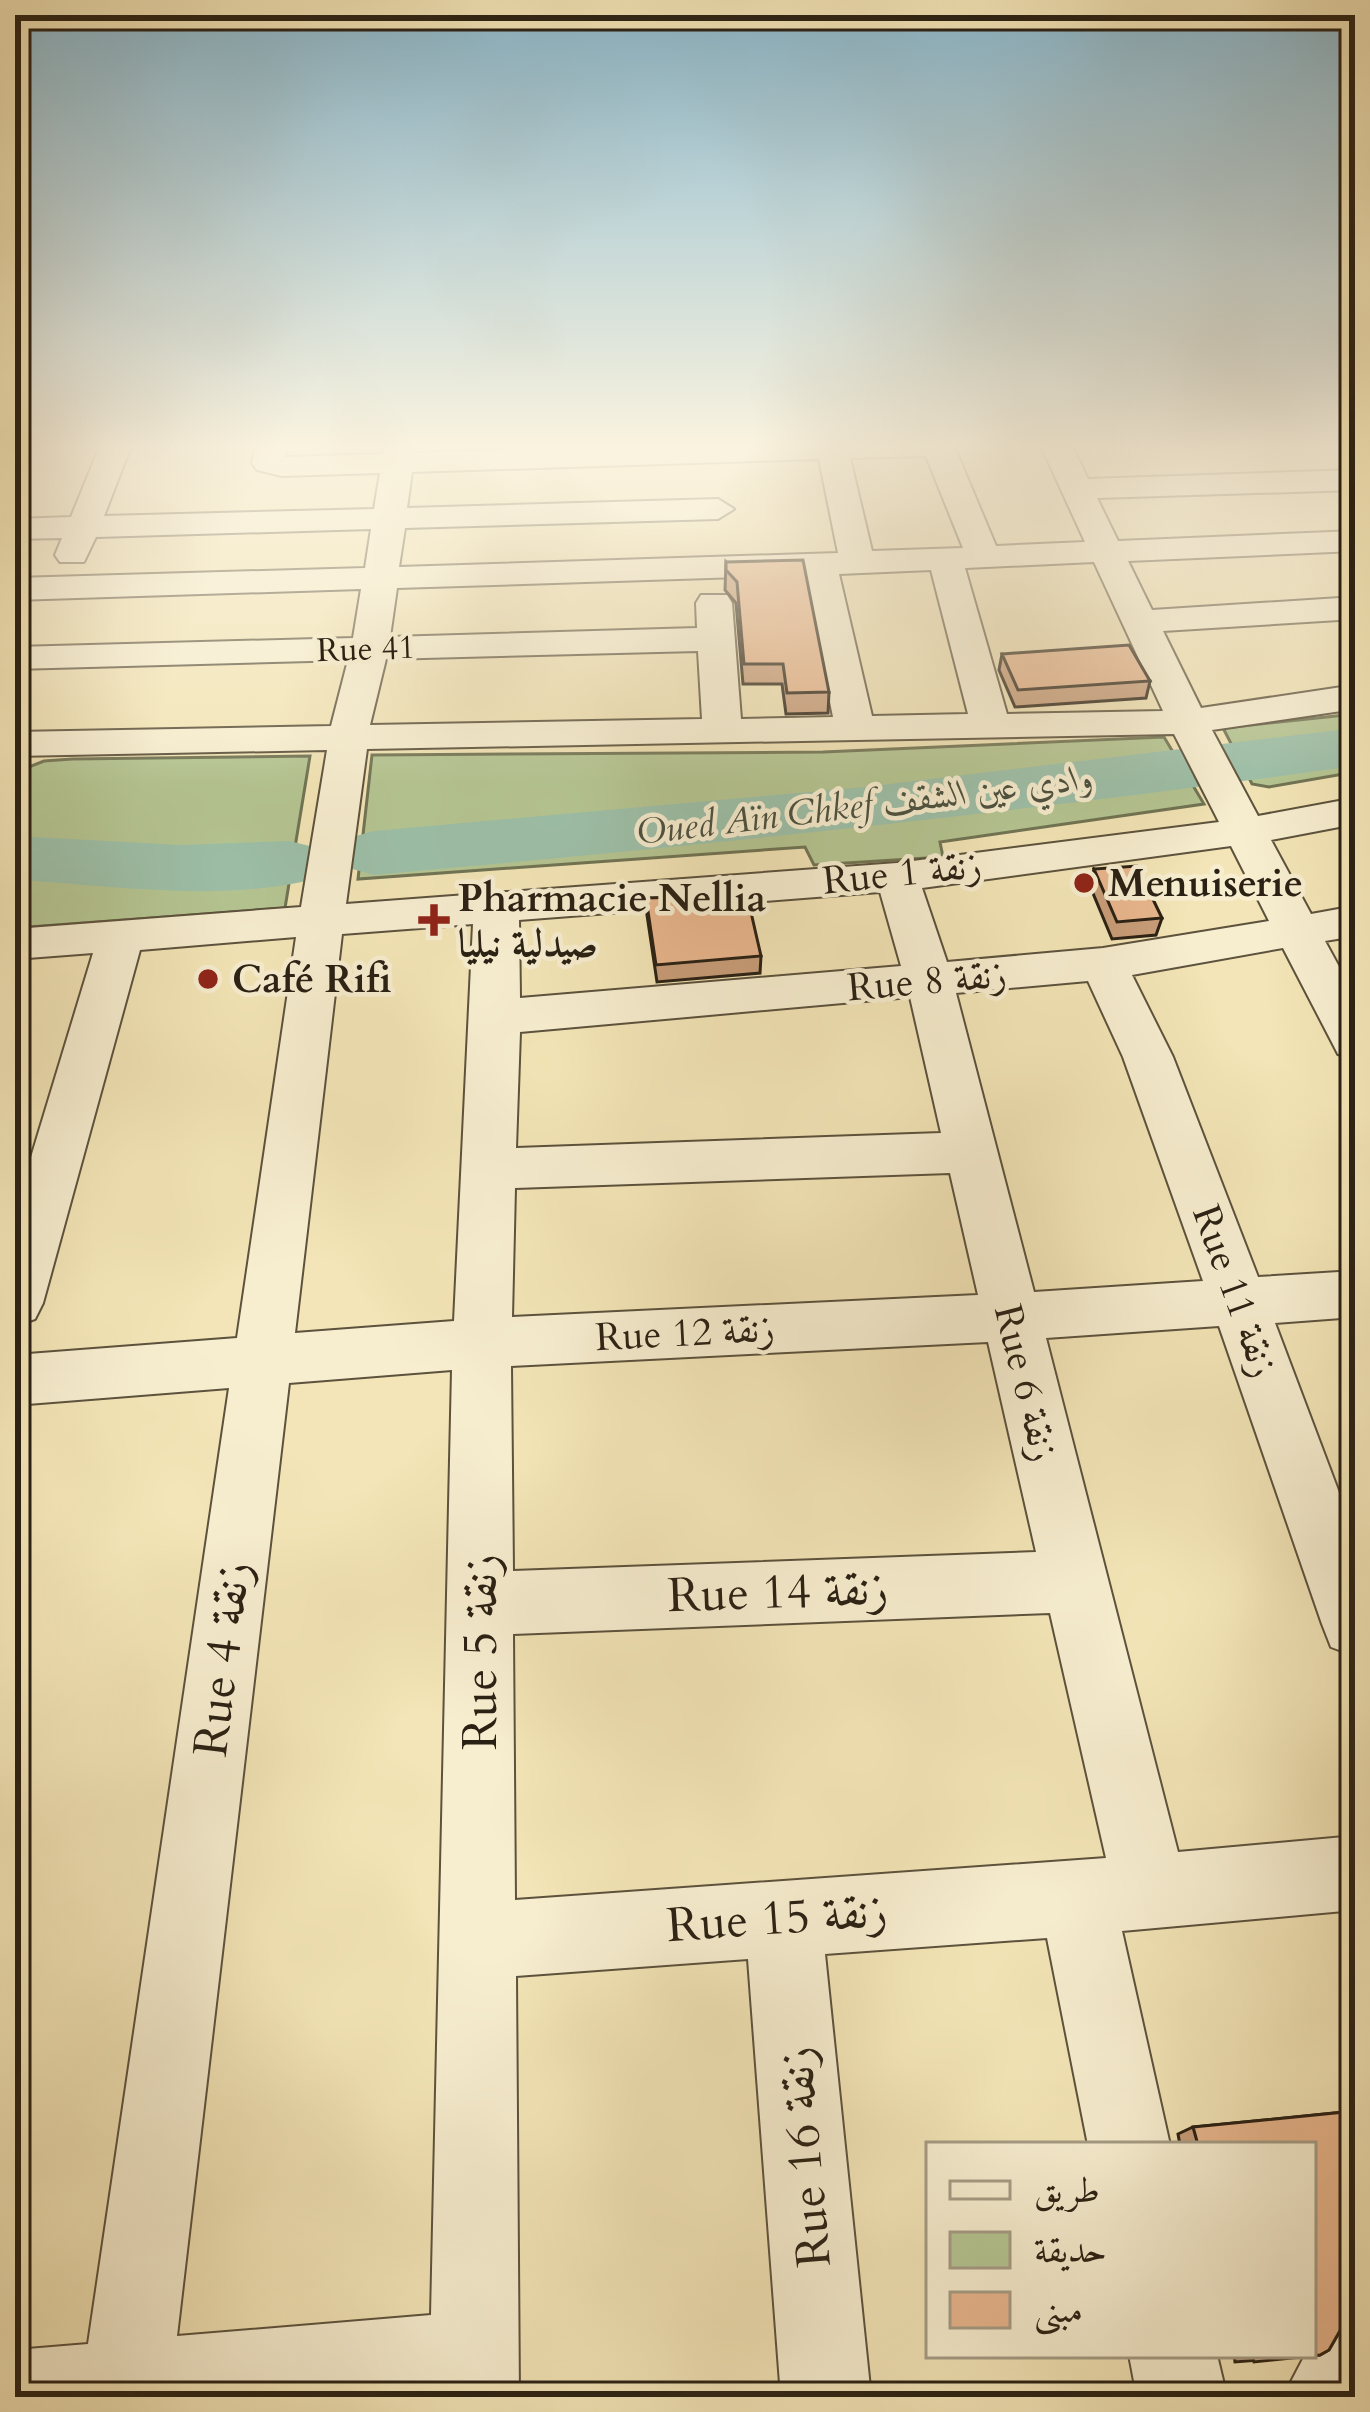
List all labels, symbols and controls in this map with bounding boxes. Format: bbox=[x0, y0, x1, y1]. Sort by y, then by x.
street label: Rue 41 bbox=[316, 625, 416, 673]
water label: Oued Aïn Chkef وادي عين الشقف bbox=[634, 753, 1097, 860]
street label: Rue 1 زنقة bbox=[820, 838, 984, 908]
place label: Menuiserie bbox=[1108, 857, 1303, 910]
marker: Menuiserie bbox=[1071, 870, 1097, 896]
place label: Pharmacie Nellia صيدلية نيليا bbox=[458, 872, 766, 970]
marker: Pharmacie Nellia صيدلية نيليا bbox=[421, 907, 447, 933]
street label: Rue 8 زنقة bbox=[845, 948, 1009, 1014]
place label: Café Rifi bbox=[232, 953, 392, 1006]
marker: Café Rifi bbox=[195, 966, 221, 992]
street label: Rue 11 زنقة bbox=[1179, 1198, 1291, 1384]
street label: Rue 6 زنقة bbox=[981, 1299, 1071, 1467]
street label: Rue 12 زنقة bbox=[594, 1302, 776, 1364]
street label: Rue 5 زنقة bbox=[448, 1554, 513, 1750]
street label: Rue 14 زنقة bbox=[666, 1556, 890, 1628]
street label: Rue 4 زنقة bbox=[178, 1558, 266, 1760]
street label: Rue 15 زنقة bbox=[665, 1878, 889, 1958]
street label: Rue 16 زنقة bbox=[763, 2044, 847, 2270]
legend bbox=[926, 2142, 1316, 2358]
text: طريق bbox=[1034, 2166, 1100, 2215]
text: حديقة bbox=[1034, 2226, 1107, 2275]
text: مبنى bbox=[1034, 2286, 1083, 2335]

